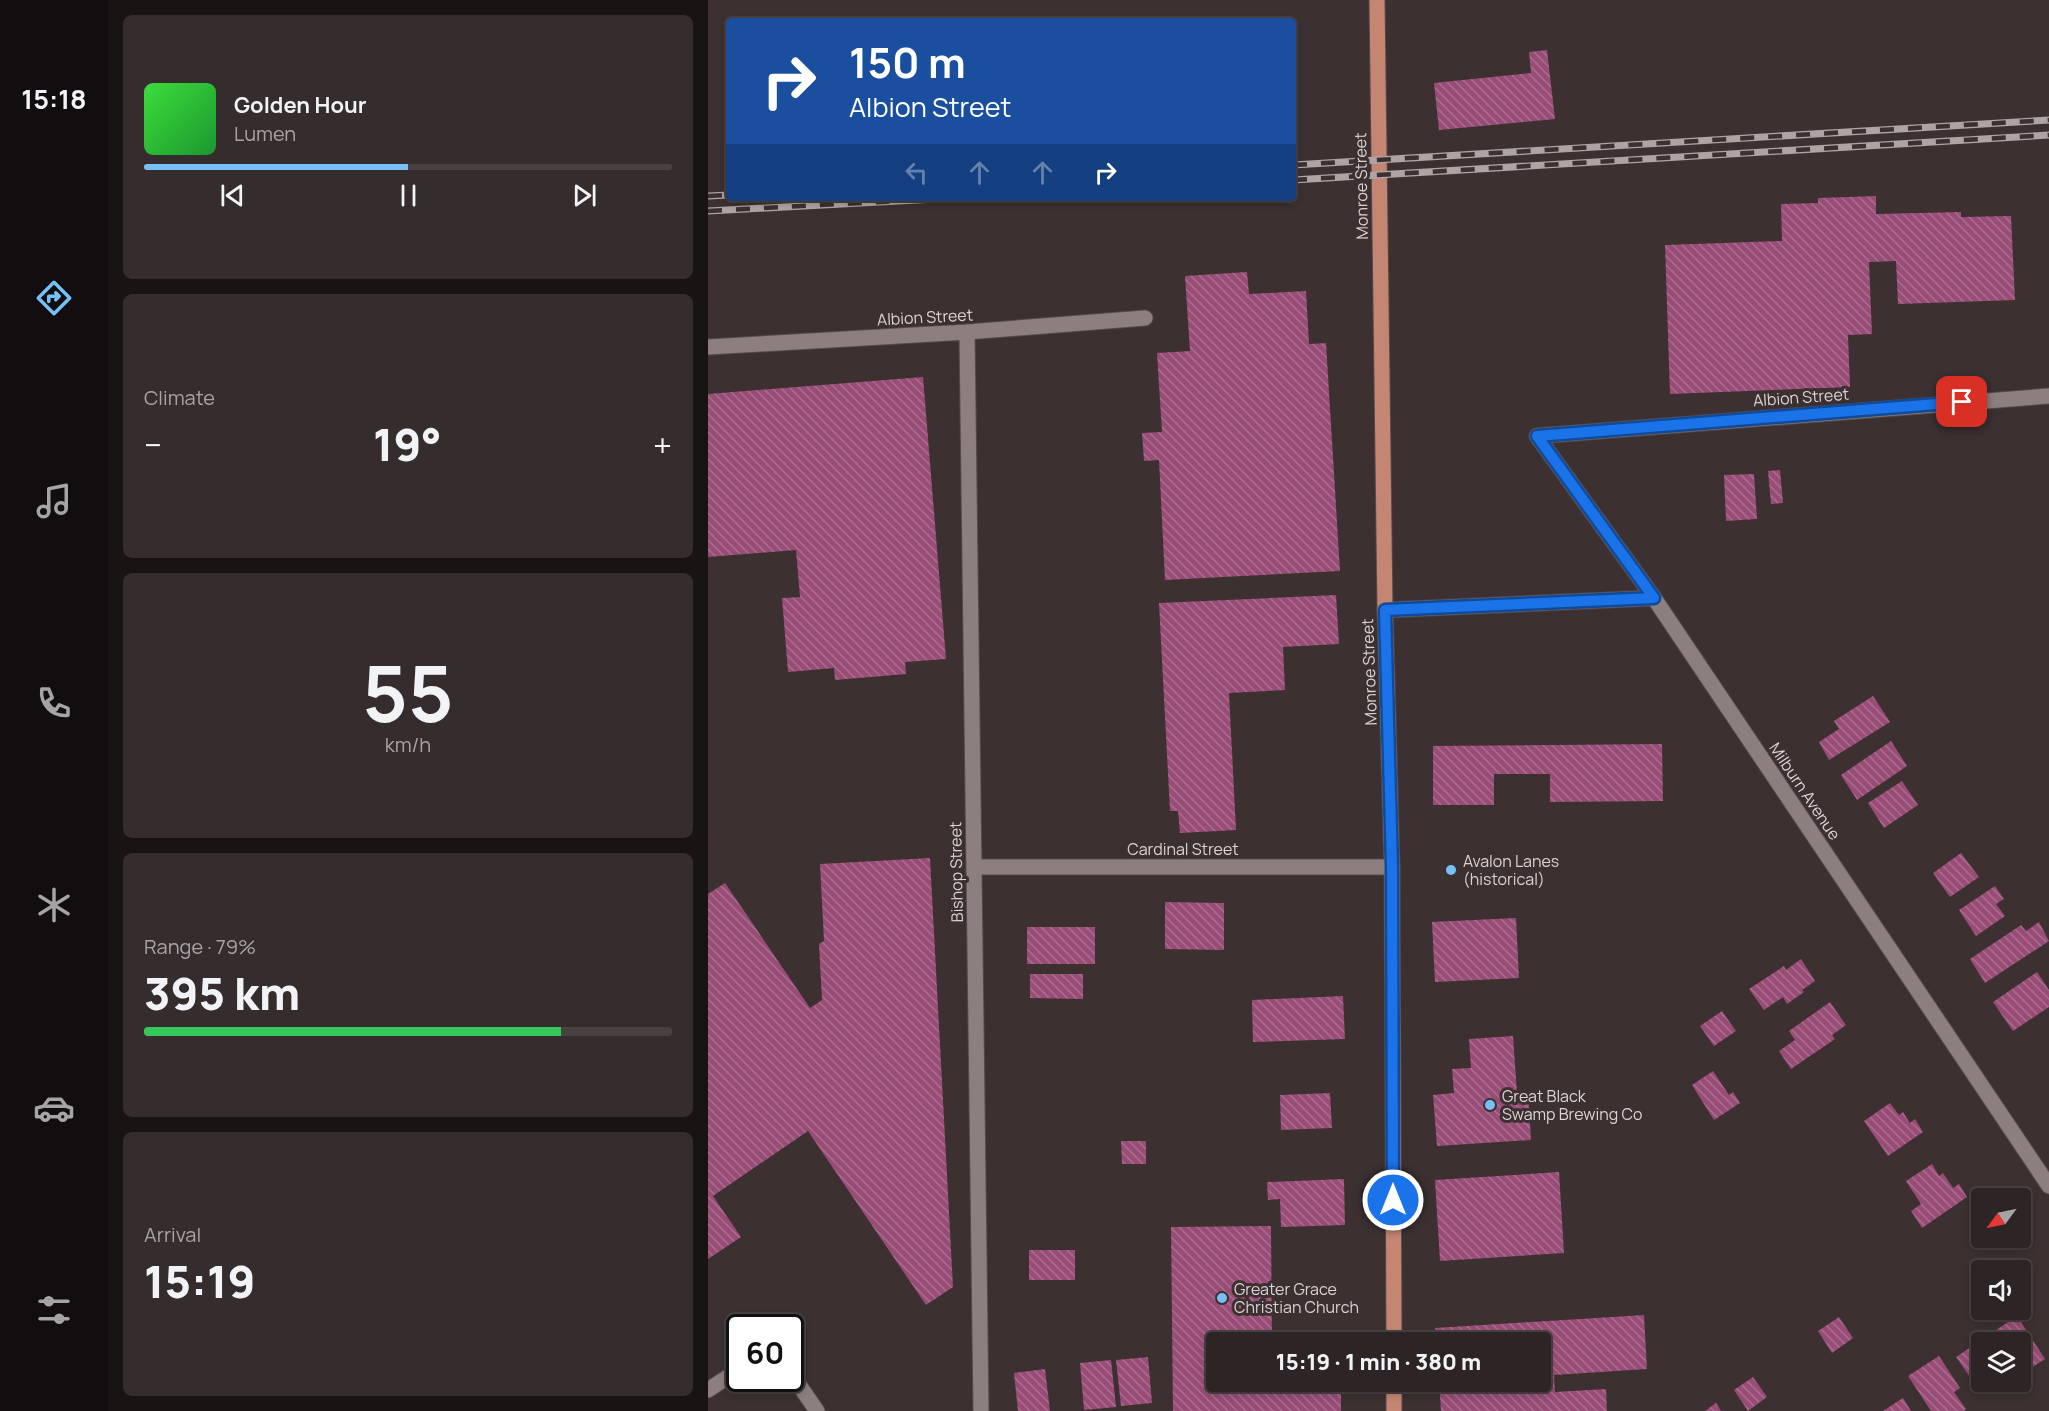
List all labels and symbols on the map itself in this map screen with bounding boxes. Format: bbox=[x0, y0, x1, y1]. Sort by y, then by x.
street label: Monroe Street bbox=[1349, 132, 1373, 240]
street label: Albion Street bbox=[876, 303, 974, 331]
pin bbox=[1936, 376, 1987, 427]
street label: Albion Street bbox=[1752, 383, 1850, 411]
street label: Monroe Street bbox=[1356, 618, 1382, 726]
street label: Milburn Avenue bbox=[1764, 738, 1846, 844]
street label: Bishop Street bbox=[944, 822, 968, 922]
street label: Cardinal Street bbox=[1127, 838, 1239, 860]
place label: Avalon Lanes (historical) bbox=[1463, 850, 1559, 890]
marker: Avalon Lanes (historical) bbox=[1444, 863, 1458, 877]
place label: Great Black Swamp Brewing Co bbox=[1502, 1085, 1642, 1125]
marker: Great Black Swamp Brewing Co bbox=[1483, 1098, 1497, 1112]
position arrow bbox=[1361, 1168, 1425, 1232]
north arrow bbox=[1971, 1188, 2031, 1248]
place label: Greater Grace Christian Church bbox=[1234, 1278, 1359, 1318]
marker: Greater Grace Christian Church bbox=[1215, 1291, 1229, 1305]
speed limit sign: 60 bbox=[726, 1314, 804, 1392]

